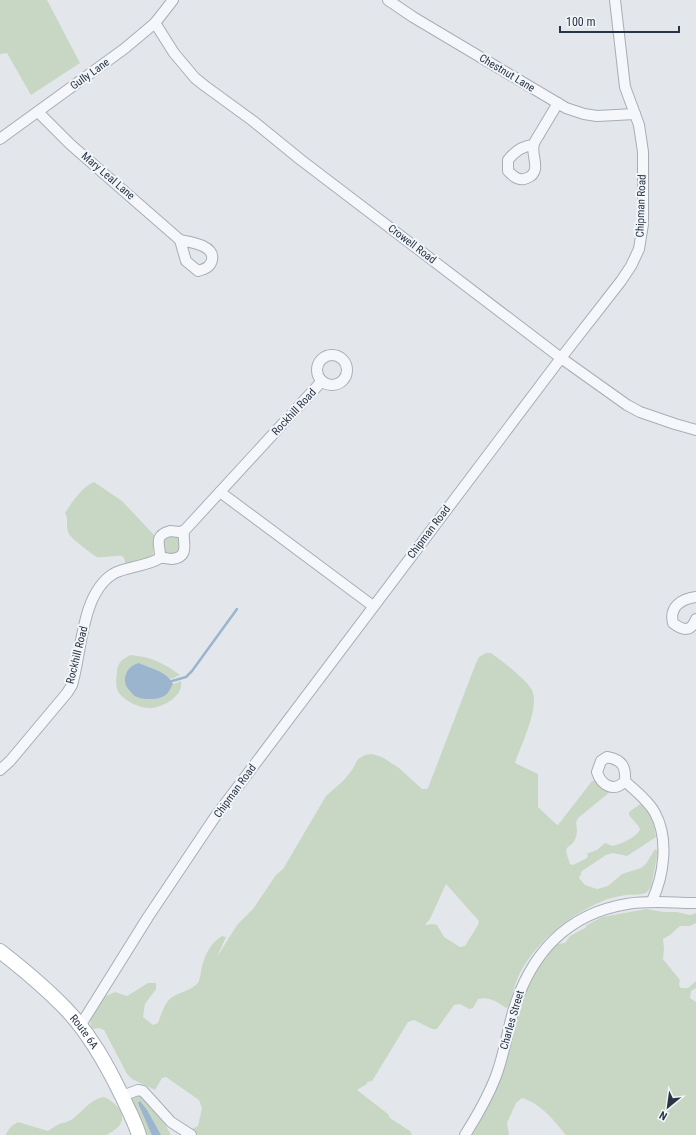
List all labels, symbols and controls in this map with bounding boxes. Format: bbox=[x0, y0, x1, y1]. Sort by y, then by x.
scale bar bbox=[560, 8, 679, 34]
text: 100 m bbox=[566, 15, 596, 29]
street label: Chestnut Lane bbox=[477, 51, 537, 95]
street label: Gully Lane bbox=[68, 56, 112, 92]
street label: Mary Leal Lane bbox=[79, 150, 137, 202]
street label: Chipman Road bbox=[633, 174, 649, 238]
street label: Crowell Road bbox=[385, 222, 439, 266]
street label: Rockhill Road bbox=[269, 386, 319, 438]
street label: Chipman Road bbox=[405, 503, 453, 561]
street label: Rockhill Road bbox=[64, 625, 90, 685]
street label: Chipman Road bbox=[211, 762, 259, 820]
street label: Charles Street bbox=[497, 989, 527, 1051]
street label: Route 6A bbox=[67, 1012, 102, 1052]
north arrow bbox=[648, 1087, 688, 1127]
text: N bbox=[657, 1108, 669, 1123]

